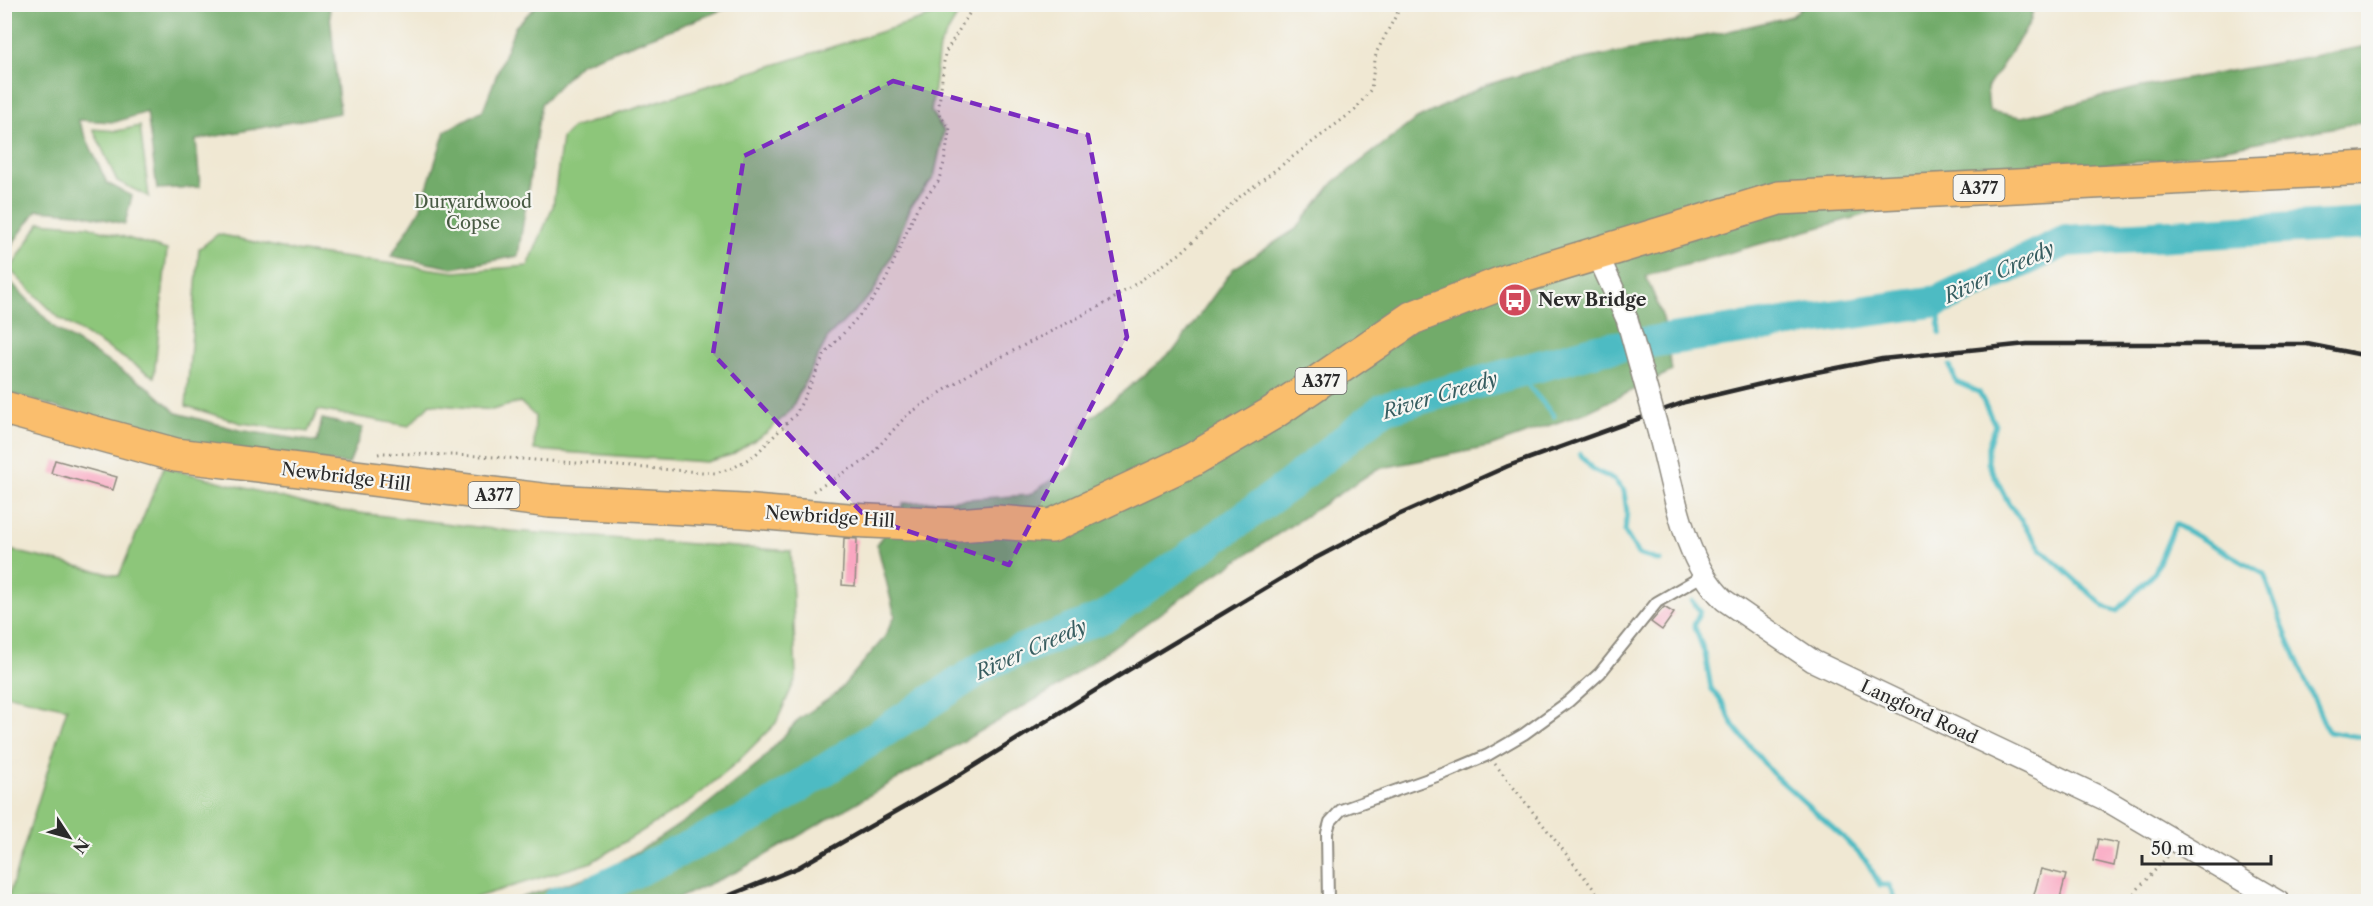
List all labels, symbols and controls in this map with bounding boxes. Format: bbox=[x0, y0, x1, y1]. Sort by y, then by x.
road number: A377 bbox=[1954, 175, 2004, 201]
park label: Duryardwood Copse bbox=[414, 191, 532, 234]
water label: River Creedy bbox=[1938, 236, 2058, 309]
bus stop icon: New Bridge bbox=[1497, 282, 1533, 318]
place label: New Bridge bbox=[1538, 289, 1647, 311]
water label: River Creedy bbox=[1378, 366, 1501, 425]
road number: A377 bbox=[1296, 368, 1346, 394]
street label: Newbridge Hill bbox=[280, 458, 412, 496]
road number: A377 bbox=[468, 482, 520, 508]
street label: Newbridge Hill bbox=[764, 501, 896, 533]
water label: River Creedy bbox=[970, 614, 1090, 685]
street label: Langford Road bbox=[1857, 675, 1981, 749]
north arrow bbox=[39, 807, 99, 867]
scale bar bbox=[2142, 828, 2271, 866]
text: N bbox=[69, 834, 93, 857]
text: 50 m bbox=[2151, 838, 2194, 860]

